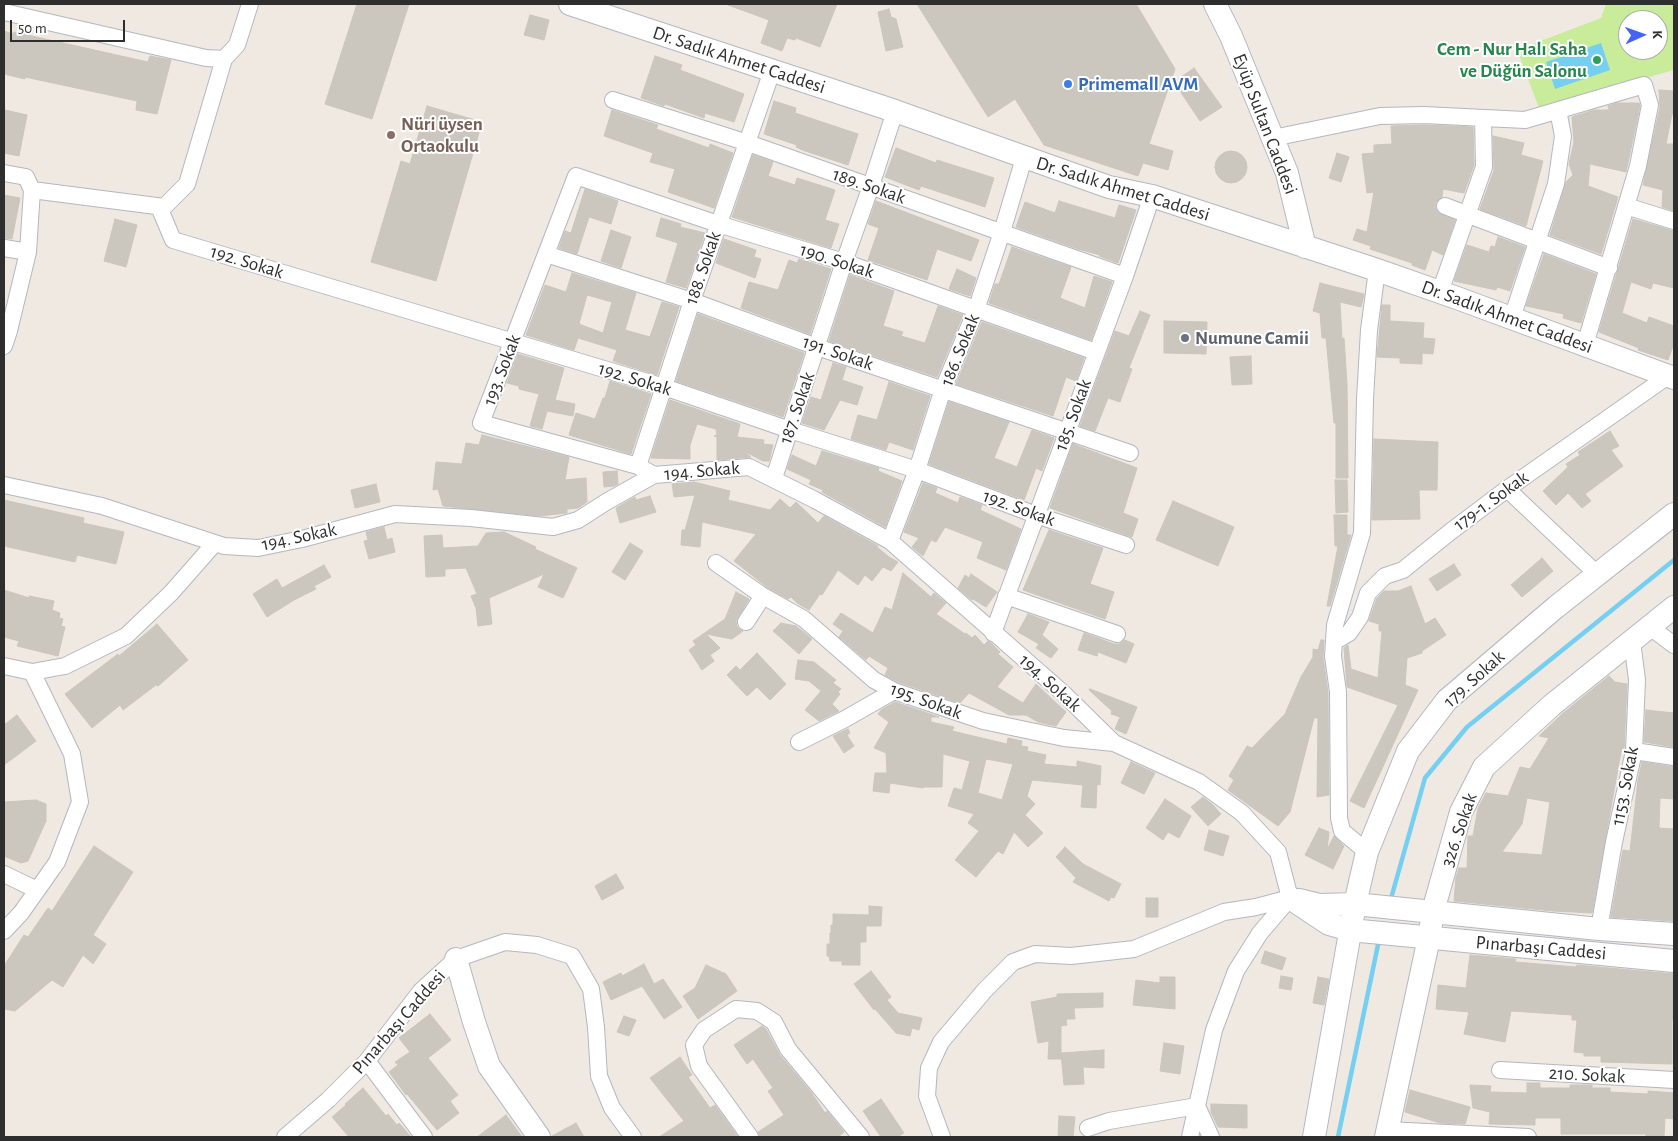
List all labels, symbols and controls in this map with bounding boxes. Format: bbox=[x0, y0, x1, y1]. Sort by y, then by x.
scale bar bbox=[12, 10, 128, 42]
north arrow bbox=[1618, 10, 1668, 60]
text: 50 m bbox=[18, 21, 47, 36]
street label: Dr. Sadık Ahmet Caddesi bbox=[650, 21, 828, 99]
text: K bbox=[1650, 30, 1664, 39]
place label: Cem - Nur Halı Saha ve Düğün Salonu bbox=[1437, 38, 1587, 82]
street label: Eyüp Sultan Caddesi bbox=[1228, 50, 1302, 198]
marker: Cem - Nur Halı Saha ve Düğün Salonu bbox=[1591, 54, 1603, 66]
place label: Primemall AVM bbox=[1078, 73, 1198, 95]
marker: Primemall AVM bbox=[1062, 78, 1074, 90]
place label: Nüri üysen Ortaokulu bbox=[401, 113, 483, 157]
marker: Nüri üysen Ortaokulu bbox=[385, 129, 397, 141]
street label: Dr. Sadık Ahmet Caddesi bbox=[1033, 152, 1213, 226]
street label: 189. Sokak bbox=[830, 163, 908, 209]
street label: 188. Sokak bbox=[680, 229, 726, 307]
street label: 190. Sokak bbox=[797, 238, 877, 284]
street label: 192. Sokak bbox=[208, 240, 286, 284]
street label: Dr. Sadık Ahmet Caddesi bbox=[1418, 275, 1596, 359]
street label: 186. Sokak bbox=[935, 311, 985, 389]
place label: Numune Camii bbox=[1195, 327, 1309, 349]
street label: 191. Sokak bbox=[800, 330, 876, 376]
street label: 193. Sokak bbox=[478, 331, 526, 409]
marker: Numune Camii bbox=[1179, 332, 1191, 344]
street label: 192. Sokak bbox=[596, 357, 674, 401]
street label: 187. Sokak bbox=[774, 369, 820, 447]
street label: 185. Sokak bbox=[1050, 376, 1096, 454]
street label: 194. Sokak bbox=[663, 456, 741, 486]
street label: 179-1. Sokak bbox=[1449, 466, 1533, 536]
street label: 192. Sokak bbox=[980, 484, 1058, 532]
street label: 194. Sokak bbox=[260, 518, 338, 556]
street label: 179. Sokak bbox=[1439, 646, 1509, 712]
street label: 194. Sokak bbox=[1014, 649, 1086, 717]
street label: 195. Sokak bbox=[887, 678, 965, 724]
street label: 1153. Sokak bbox=[1606, 745, 1644, 827]
street label: 326. Sokak bbox=[1436, 790, 1482, 870]
street label: Pınarbaşı Caddesi bbox=[1475, 931, 1607, 965]
street label: Pınarbaşı Caddesi bbox=[347, 965, 451, 1079]
street label: 210. Sokak bbox=[1548, 1062, 1626, 1088]

